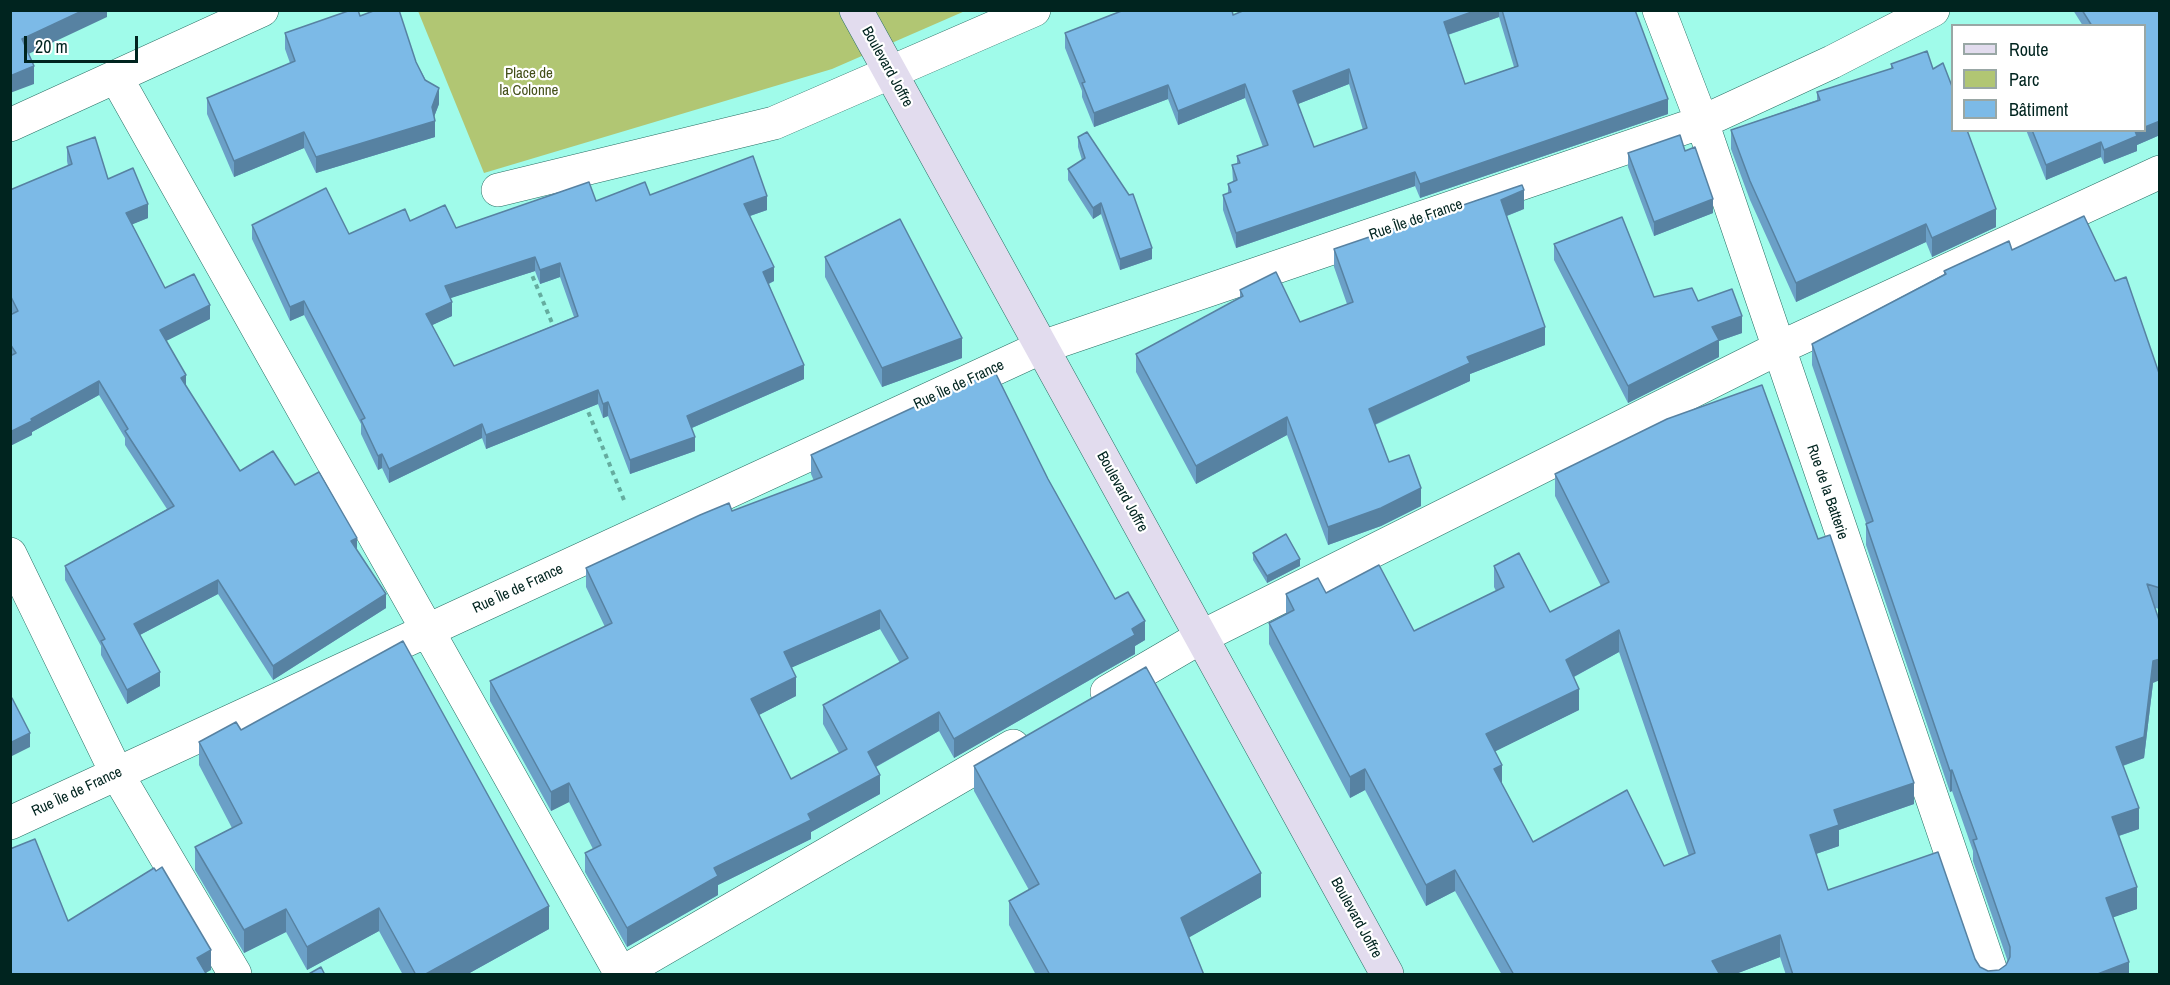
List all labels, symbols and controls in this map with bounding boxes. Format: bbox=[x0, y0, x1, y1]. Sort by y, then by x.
scale bar bbox=[27, 24, 141, 62]
street label: Boulevard Joffre bbox=[857, 24, 917, 110]
legend bbox=[1951, 24, 2146, 132]
text: 20 m bbox=[35, 34, 68, 59]
text: Route bbox=[2009, 37, 2048, 62]
park label: Place de la Colonne bbox=[500, 65, 558, 100]
text: Parc bbox=[2009, 67, 2039, 92]
text: Bâtiment bbox=[2009, 97, 2068, 122]
street label: Rue Île de France bbox=[1367, 196, 1465, 244]
street label: Rue Île de France bbox=[911, 356, 1007, 414]
street label: Rue de la Batterie bbox=[1802, 442, 1852, 542]
street label: Boulevard Joffre bbox=[1092, 449, 1152, 535]
street label: Rue Île de France bbox=[470, 560, 566, 618]
street label: Rue Île de France bbox=[29, 763, 125, 821]
street label: Boulevard Joffre bbox=[1326, 875, 1386, 961]

